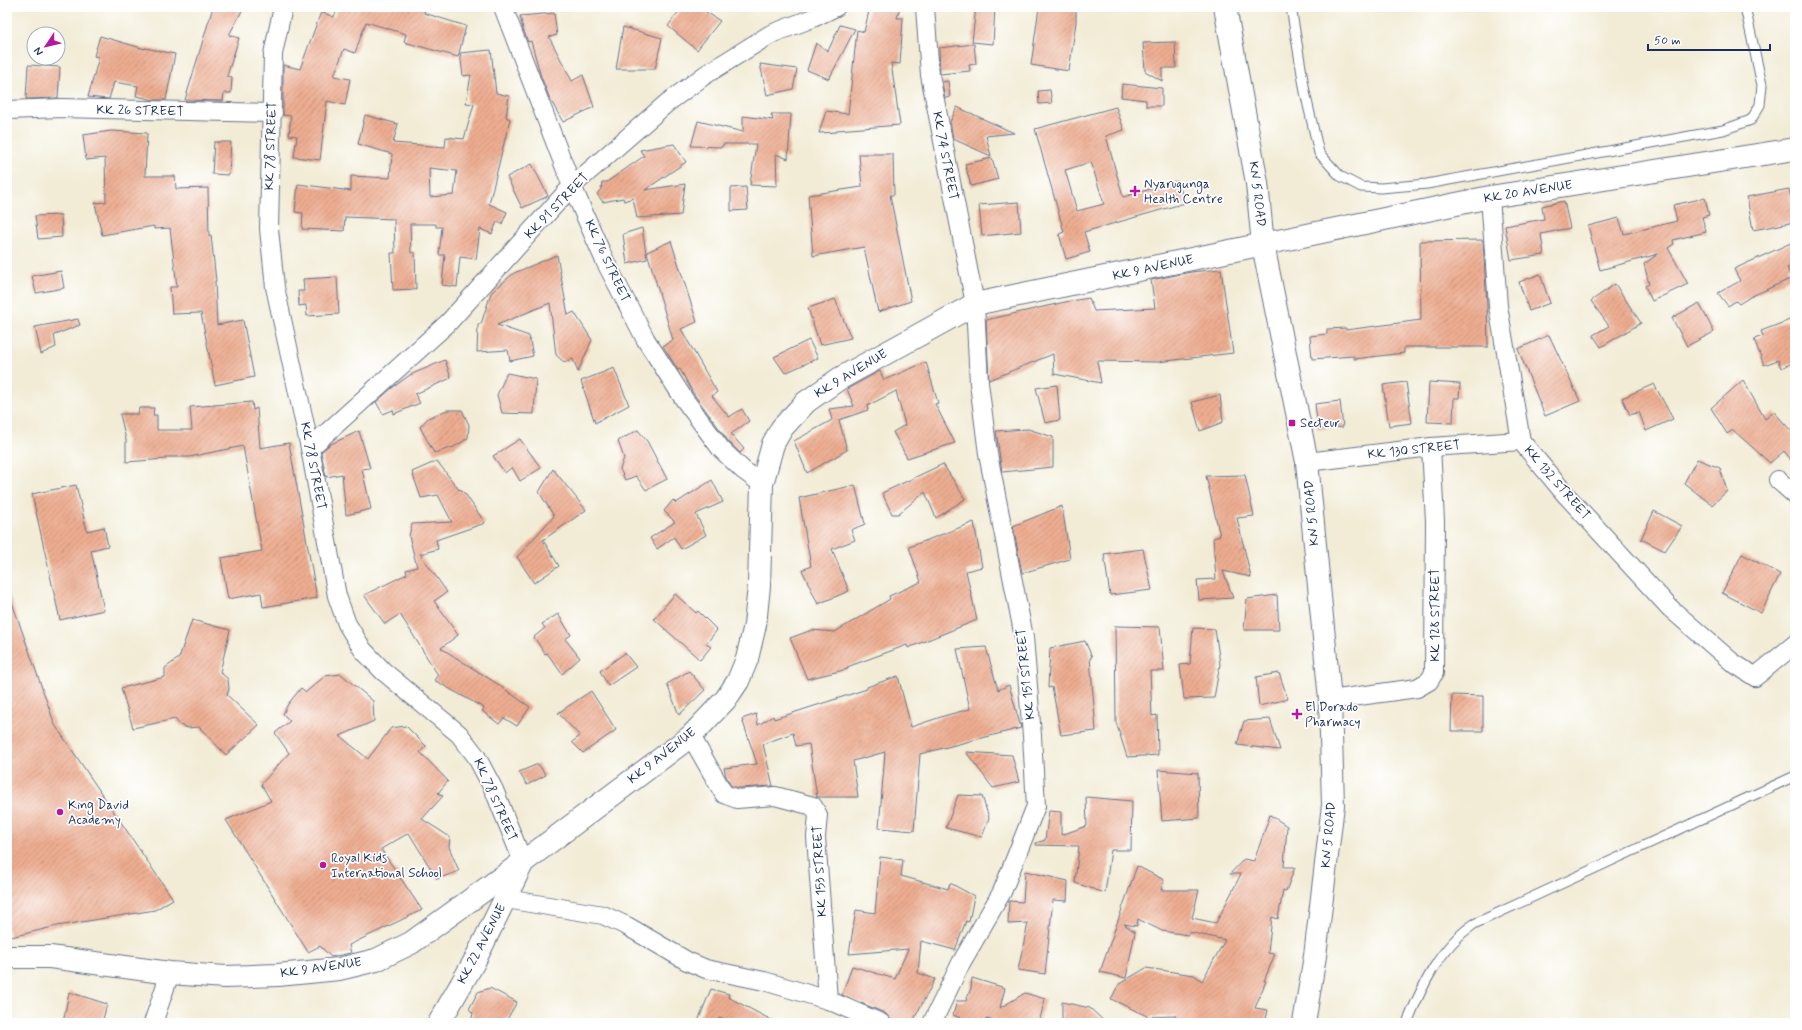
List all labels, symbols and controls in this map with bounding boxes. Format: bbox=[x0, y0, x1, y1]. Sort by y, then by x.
north arrow bbox=[26, 26, 66, 66]
scale bar bbox=[1648, 26, 1770, 52]
text: 50 m bbox=[1654, 33, 1681, 49]
text: N bbox=[31, 44, 46, 58]
street label: KK 78 STREET bbox=[261, 101, 281, 191]
street label: KK 26 STREET bbox=[96, 102, 184, 120]
street label: KK 74 STREET bbox=[928, 110, 962, 202]
street label: KN 5 ROAD bbox=[1245, 160, 1269, 228]
street label: KK 91 STREET bbox=[521, 169, 593, 243]
place label: Nyarugunga Health Centre bbox=[1144, 176, 1223, 208]
street label: KK 20 AVENUE bbox=[1483, 177, 1574, 207]
marker: Nyarugunga Health Centre bbox=[1129, 185, 1141, 197]
street label: KK 76 STREET bbox=[580, 217, 634, 305]
street label: KK 9 AVENUE bbox=[1111, 251, 1195, 285]
street label: KK 9 AVENUE bbox=[811, 345, 891, 402]
place label: Secteur bbox=[1300, 415, 1341, 432]
marker: Secteur bbox=[1287, 418, 1297, 428]
street label: KK 78 STREET bbox=[296, 421, 330, 512]
street label: KK 130 STREET bbox=[1367, 437, 1462, 463]
street label: KK 132 STREET bbox=[1520, 442, 1594, 524]
street label: KN 5 ROAD bbox=[1301, 479, 1323, 547]
street label: KK 128 STREET bbox=[1427, 568, 1444, 662]
street label: KK 151 STREET bbox=[1013, 627, 1039, 721]
place label: El Dorado Pharmacy bbox=[1305, 699, 1361, 731]
marker: El Dorado Pharmacy bbox=[1292, 709, 1302, 719]
street label: KK 9 AVENUE bbox=[624, 724, 700, 788]
street label: KK 78 STREET bbox=[469, 756, 521, 845]
place label: King David Academy bbox=[68, 797, 129, 829]
street label: KN 5 ROAD bbox=[1318, 801, 1340, 869]
marker: King David Academy bbox=[55, 807, 65, 817]
street label: KK 153 STREET bbox=[809, 824, 831, 917]
place label: Royal Kids International School bbox=[331, 850, 442, 882]
marker: Royal Kids International School bbox=[318, 860, 328, 870]
street label: KK 22 AVENUE bbox=[454, 900, 511, 987]
street label: KK 9 AVENUE bbox=[279, 954, 363, 982]

